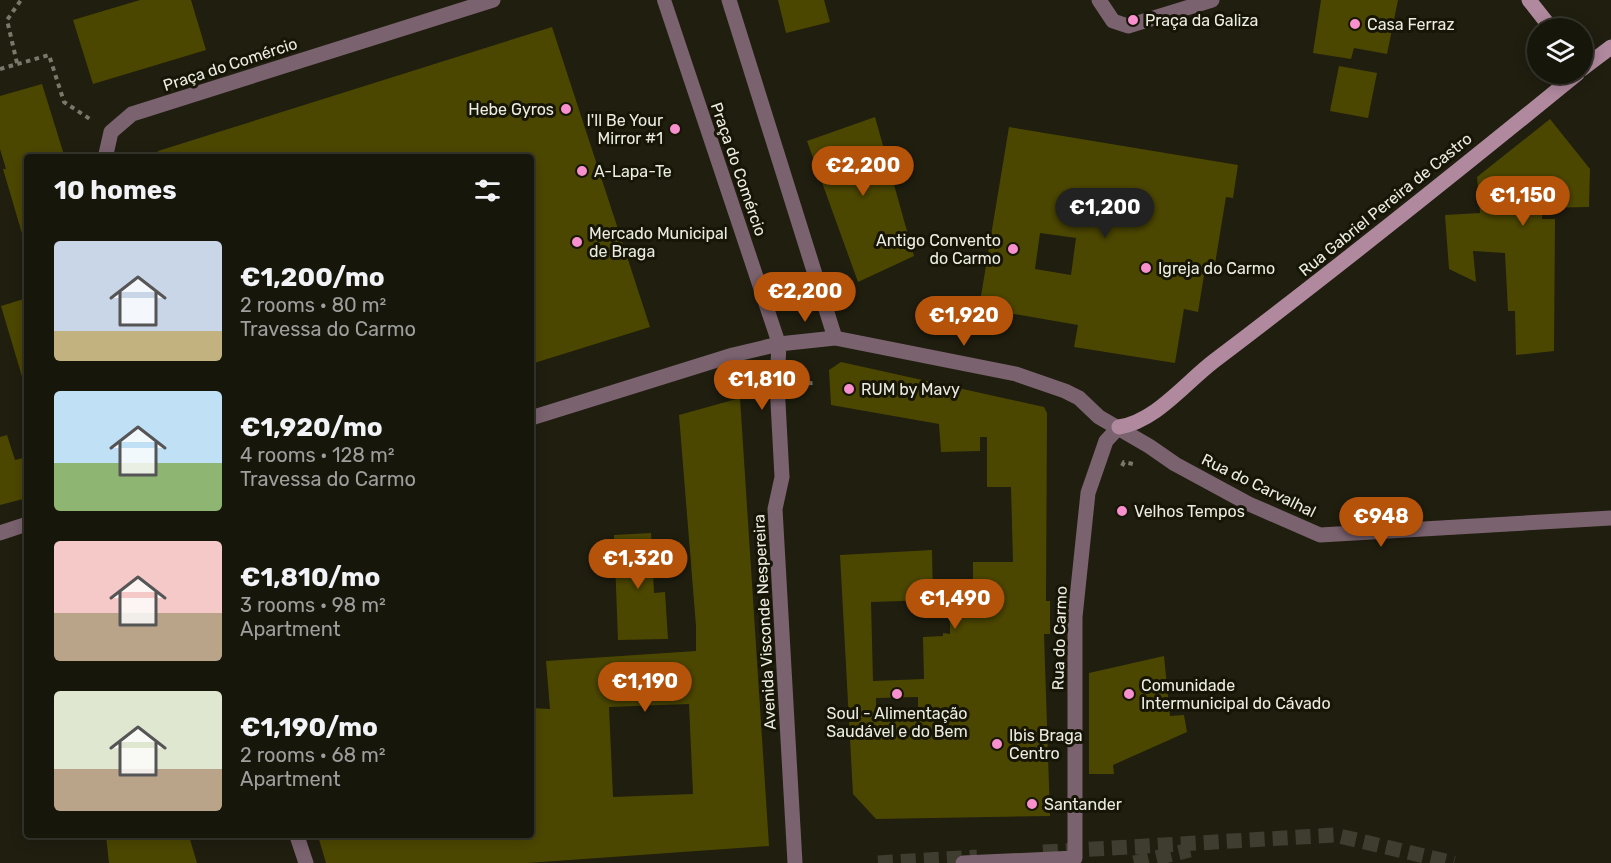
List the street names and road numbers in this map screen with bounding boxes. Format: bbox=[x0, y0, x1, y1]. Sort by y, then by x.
street label: Praça do Comércio bbox=[161, 34, 300, 95]
street label: Praça do Comércio bbox=[707, 100, 770, 238]
street label: Rua Gabriel Pereira de Castro bbox=[1295, 129, 1476, 280]
street label: Rua do Carvalhal bbox=[1199, 450, 1319, 521]
street label: Avenida Visconde Nespereira bbox=[749, 514, 780, 730]
street label: Rua do Carmo bbox=[1048, 585, 1071, 691]

